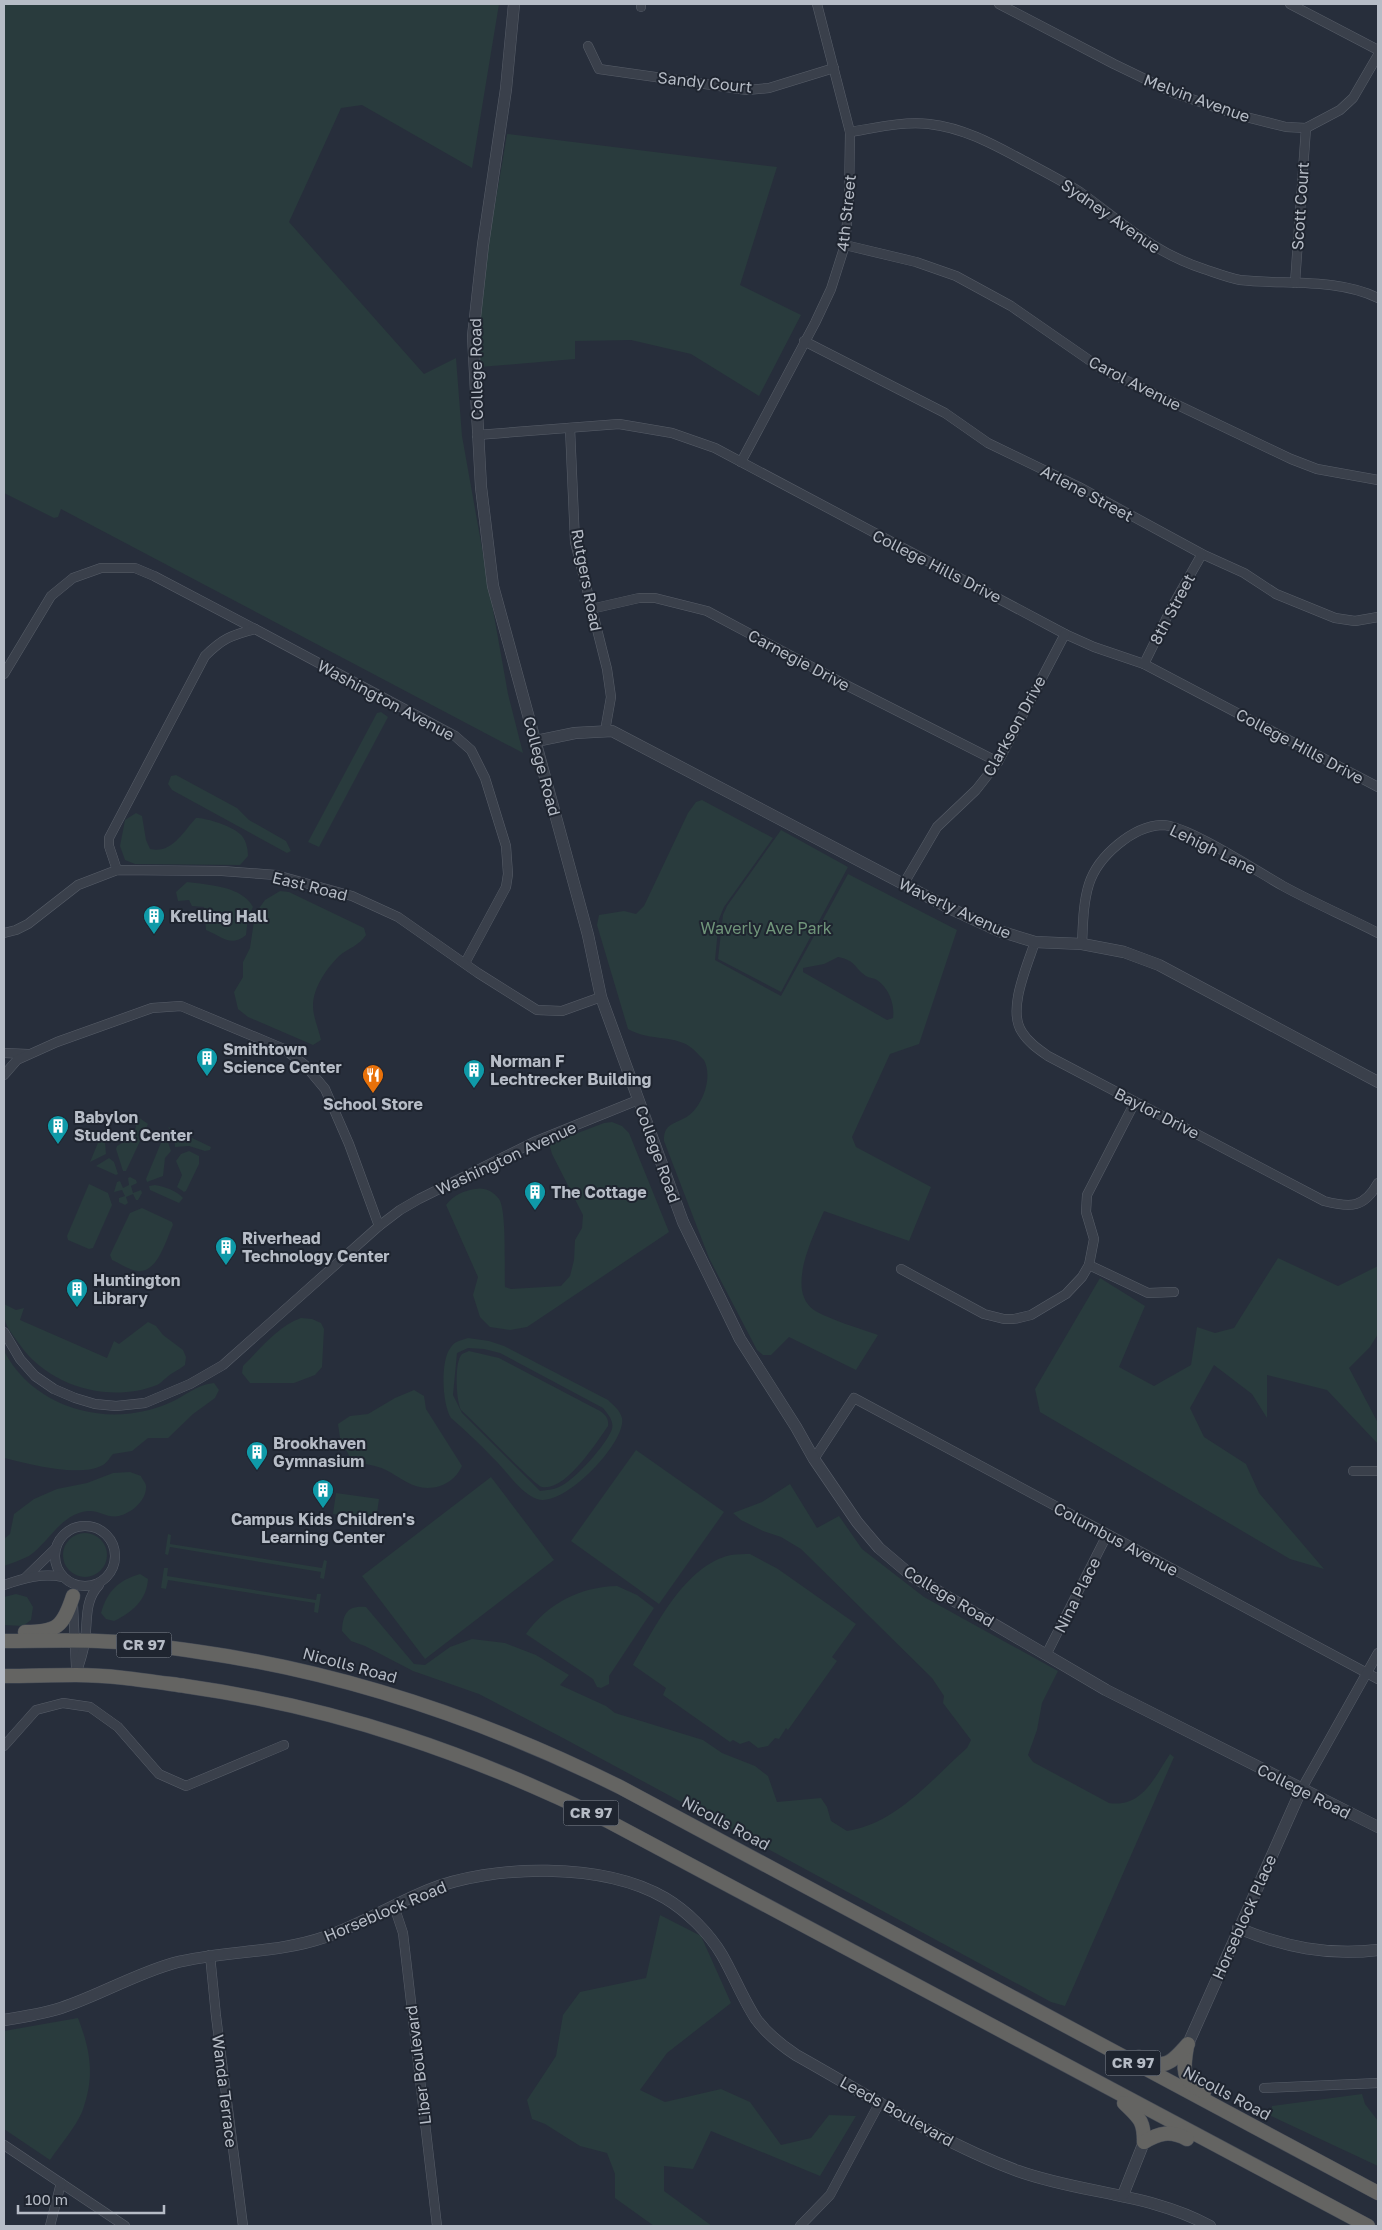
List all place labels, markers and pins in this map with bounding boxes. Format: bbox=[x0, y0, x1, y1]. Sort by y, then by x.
building icon: Krelling Hall bbox=[142, 904, 166, 935]
place label: Krelling Hall bbox=[170, 906, 268, 926]
place label: Smithtown Science Center bbox=[223, 1039, 342, 1077]
building icon: Smithtown Science Center bbox=[195, 1046, 219, 1077]
place label: Norman F Lechtrecker Building bbox=[490, 1051, 651, 1089]
building icon: Norman F Lechtrecker Building bbox=[462, 1058, 486, 1089]
restaurant icon: School Store bbox=[361, 1063, 385, 1094]
place label: School Store bbox=[323, 1094, 423, 1114]
place label: Babylon Student Center bbox=[74, 1107, 192, 1145]
building icon: Babylon Student Center bbox=[46, 1114, 70, 1145]
building icon: The Cottage bbox=[523, 1180, 547, 1211]
place label: The Cottage bbox=[551, 1182, 647, 1202]
place label: Riverhead Technology Center bbox=[242, 1228, 390, 1266]
building icon: Riverhead Technology Center bbox=[214, 1235, 238, 1266]
place label: Huntington Library bbox=[93, 1270, 180, 1308]
building icon: Huntington Library bbox=[65, 1277, 89, 1308]
place label: Brookhaven Gymnasium bbox=[273, 1433, 366, 1471]
building icon: Brookhaven Gymnasium bbox=[245, 1440, 269, 1471]
building icon: Campus Kids Children's Learning Center bbox=[311, 1478, 335, 1509]
place label: Campus Kids Children's Learning Center bbox=[231, 1509, 415, 1547]

